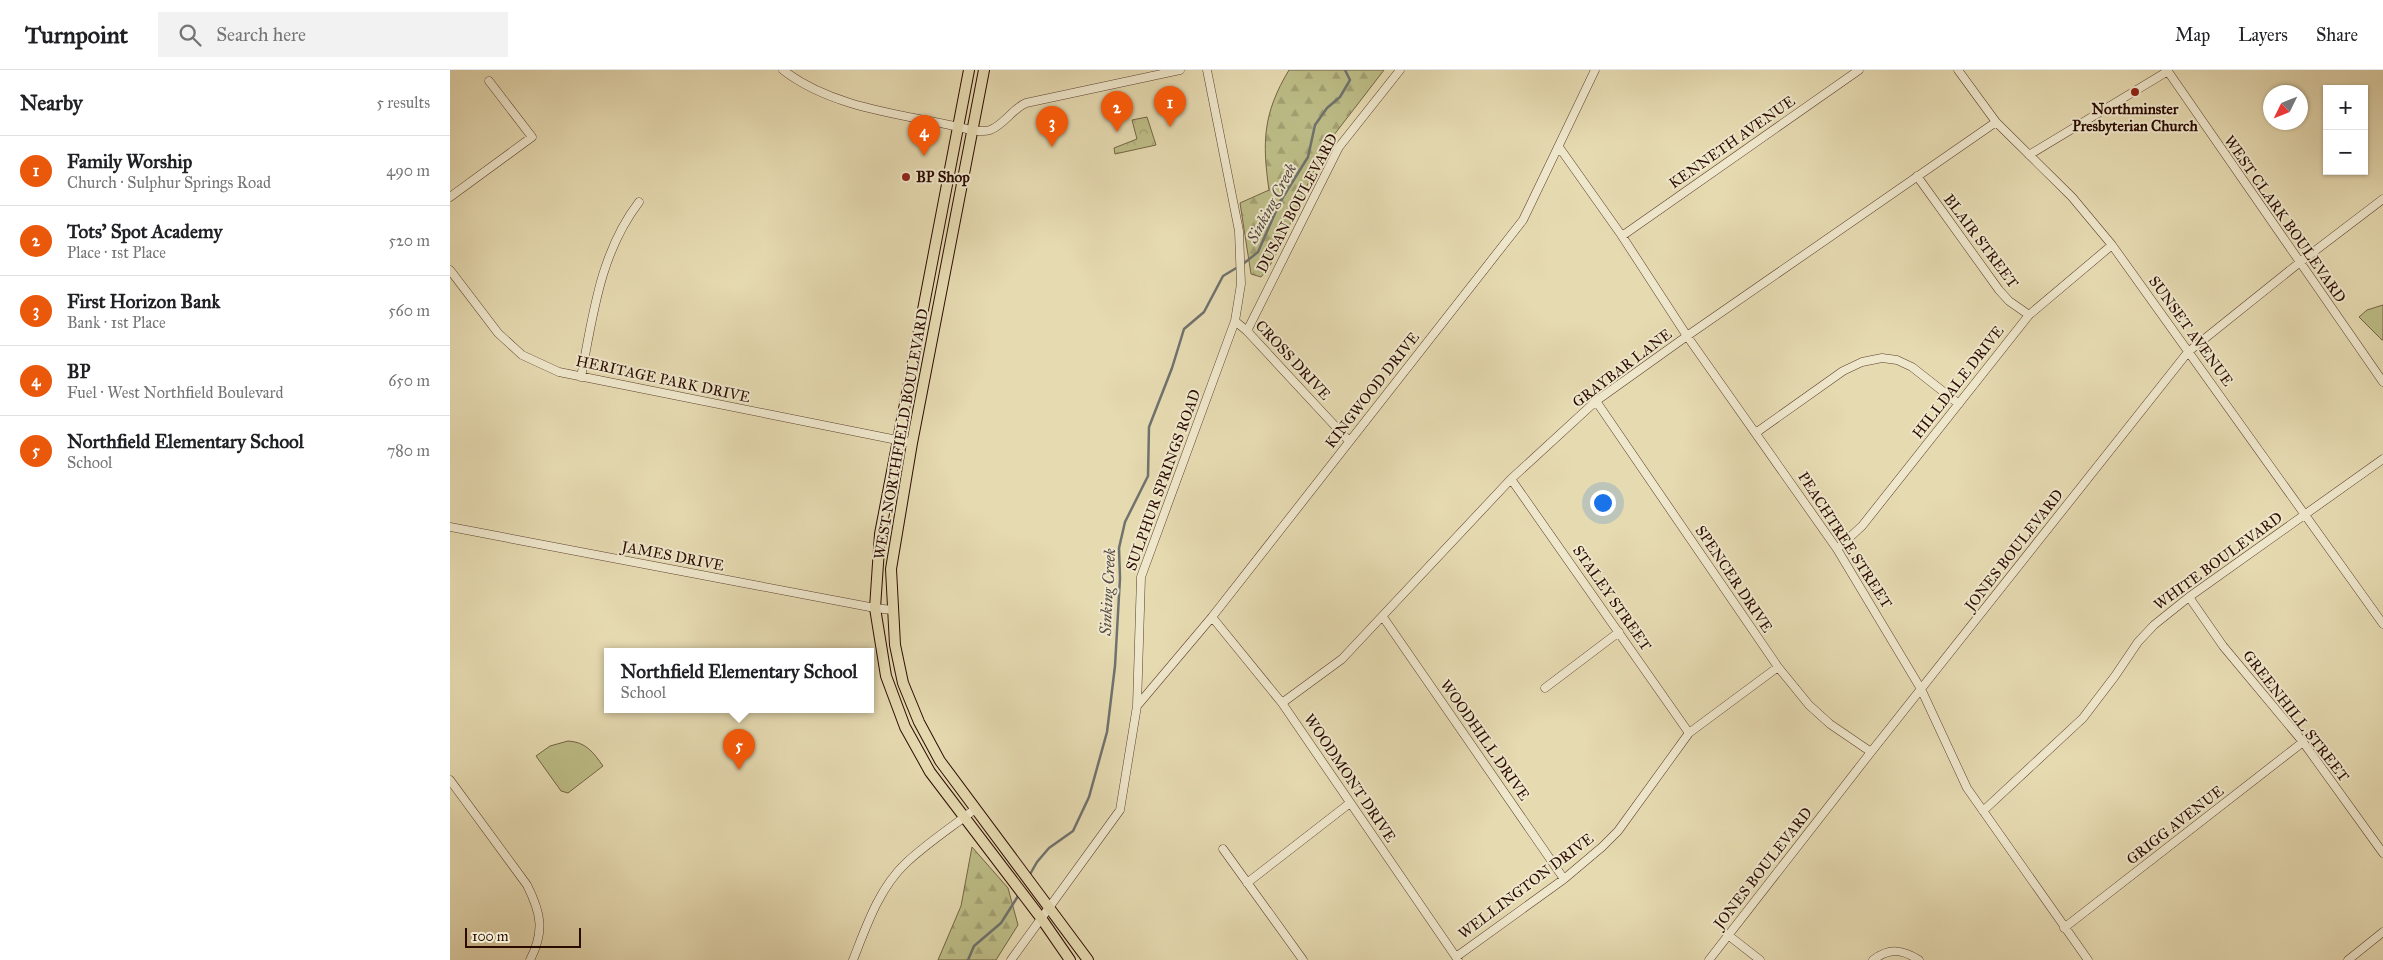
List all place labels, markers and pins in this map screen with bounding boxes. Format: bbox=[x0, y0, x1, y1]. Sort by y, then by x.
pin: 1 bbox=[1154, 86, 1186, 127]
marker: Northminster Presbyterian Church bbox=[2129, 86, 2141, 98]
pin: 2 bbox=[1101, 91, 1133, 132]
place label: Northminster Presbyterian Church bbox=[2072, 100, 2198, 136]
pin: 3 bbox=[1036, 106, 1068, 147]
pin: 4 bbox=[908, 115, 940, 156]
place label: BP Shop bbox=[916, 168, 970, 187]
marker: BP Shop bbox=[900, 171, 912, 183]
pin: 5 bbox=[723, 729, 755, 770]

